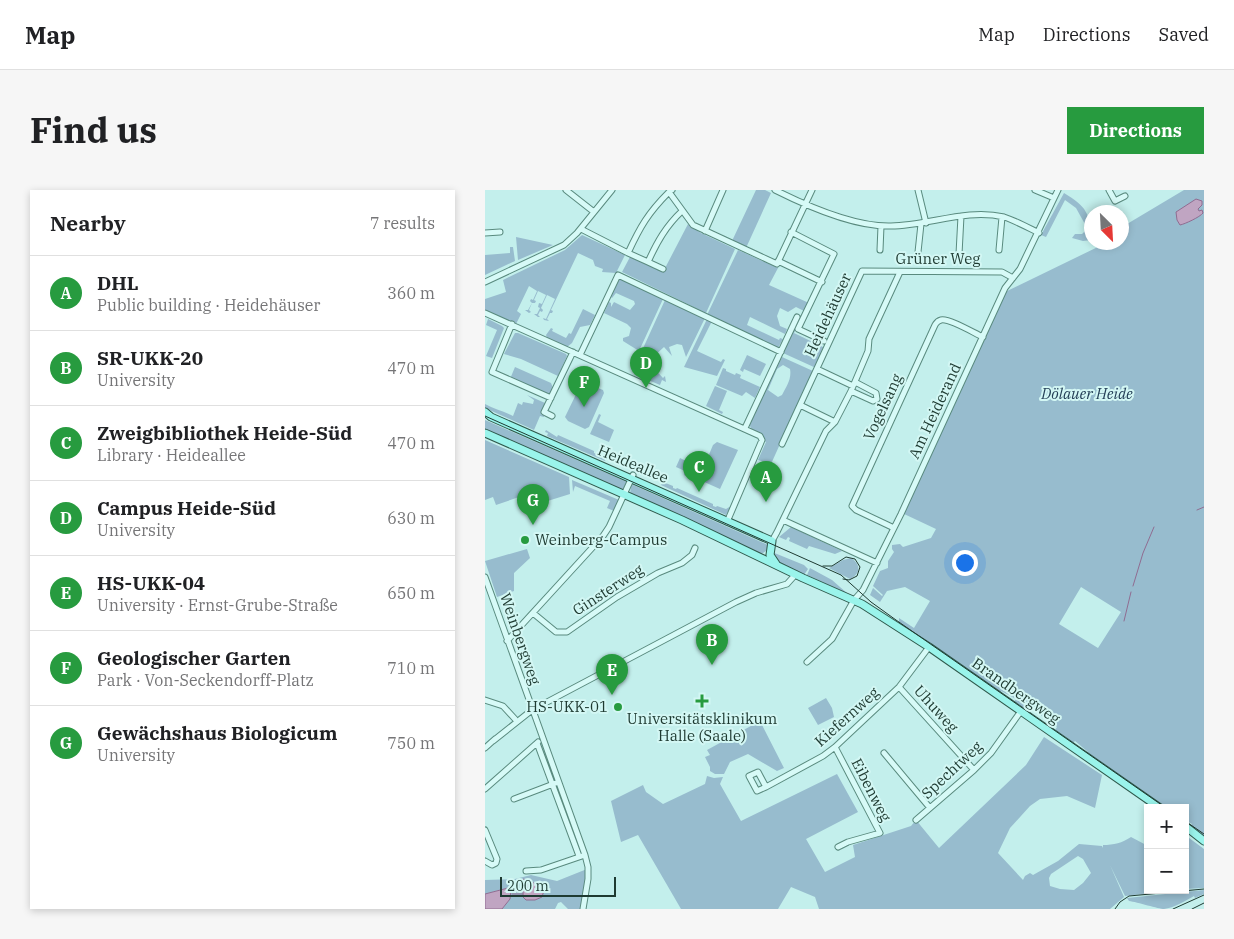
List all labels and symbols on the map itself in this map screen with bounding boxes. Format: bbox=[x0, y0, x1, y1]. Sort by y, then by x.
north arrow bbox=[1084, 205, 1129, 250]
street label: Grüner Weg bbox=[896, 249, 980, 268]
street label: Heidehäuser bbox=[800, 269, 855, 360]
pin: D bbox=[630, 347, 662, 388]
street label: Am Heiderand bbox=[904, 360, 965, 462]
pin: F bbox=[568, 366, 600, 407]
street label: Vogelsang bbox=[859, 370, 906, 443]
park label: Dölauer Heide bbox=[1040, 384, 1133, 403]
street label: Heideallee bbox=[595, 440, 671, 487]
pin: C bbox=[683, 451, 715, 492]
pin: A bbox=[750, 461, 782, 502]
pin: G bbox=[517, 484, 549, 525]
place label: Weinberg-Campus bbox=[535, 530, 667, 549]
marker: Weinberg-Campus bbox=[519, 534, 531, 546]
your location bbox=[952, 550, 978, 576]
street label: Ginsterweg bbox=[569, 560, 647, 619]
street label: Weinbergweg bbox=[496, 590, 545, 687]
pin: B bbox=[696, 624, 728, 665]
street label: Brandbergweg bbox=[968, 653, 1064, 728]
pin: E bbox=[596, 654, 628, 695]
street label: Uhuweg bbox=[910, 681, 963, 736]
street label: Kiefernweg bbox=[810, 683, 883, 751]
marker: Universitätsklinikum Halle (Saale) bbox=[695, 694, 709, 708]
place label: HS-UKK-01 bbox=[526, 697, 608, 716]
marker: HS-UKK-01 bbox=[612, 701, 624, 713]
place label: Universitätsklinikum Halle (Saale) bbox=[627, 709, 777, 745]
street label: Spechtweg bbox=[917, 737, 986, 803]
street label: Eibenweg bbox=[847, 755, 896, 825]
scale bar bbox=[500, 874, 616, 897]

